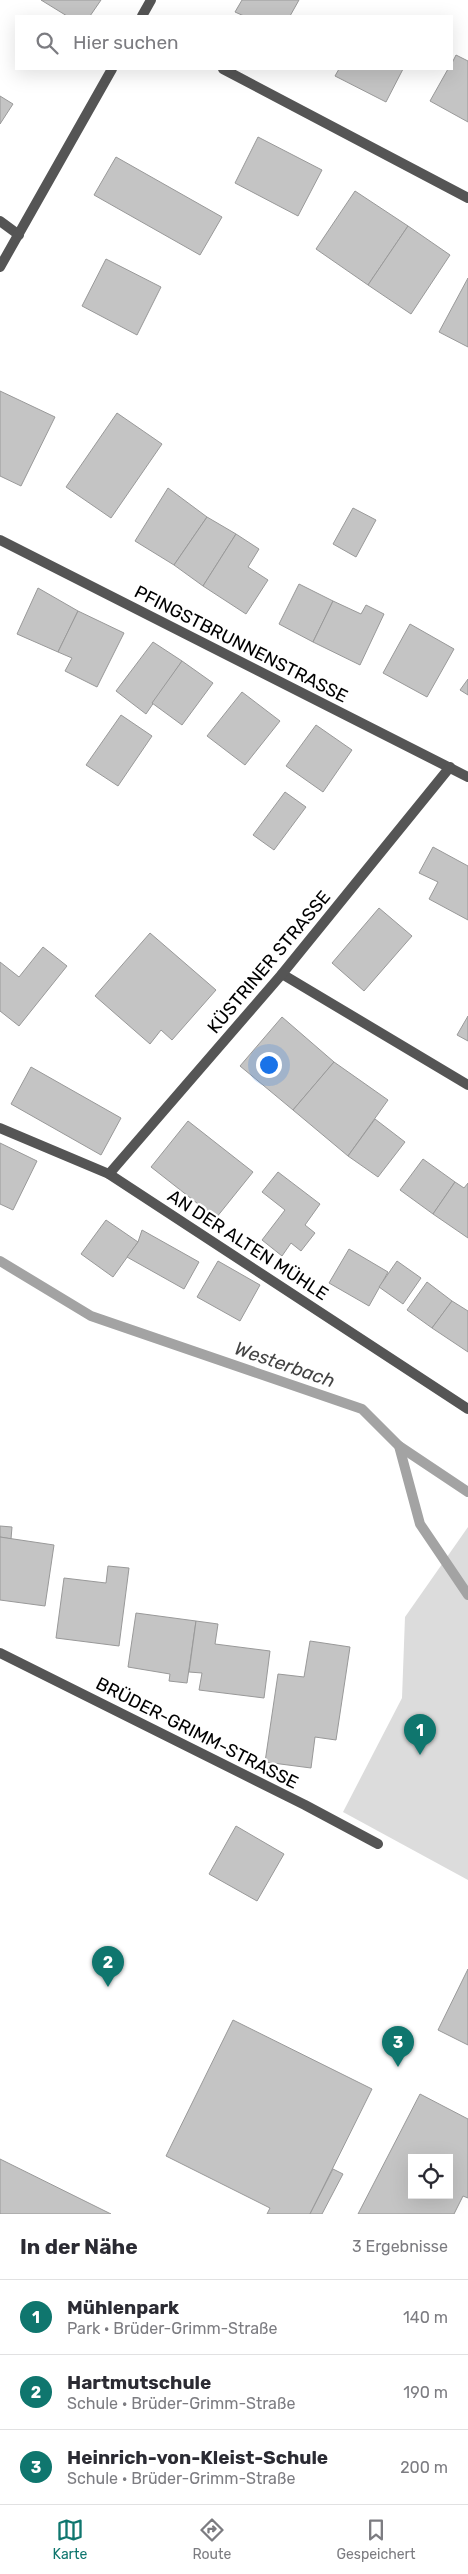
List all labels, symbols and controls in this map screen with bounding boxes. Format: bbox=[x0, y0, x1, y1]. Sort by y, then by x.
search box bbox=[15, 15, 453, 70]
icon: search bbox=[33, 29, 61, 57]
text: Hier suchen bbox=[73, 31, 179, 54]
street label: PFINGSTBRUNNENSTRASSE bbox=[131, 581, 351, 707]
street label: KÜSTRINER STRASSE bbox=[203, 886, 335, 1038]
your location bbox=[256, 1052, 282, 1078]
street label: AN DER ALTEN MÜHLE bbox=[164, 1185, 332, 1305]
water label: Westerbach bbox=[232, 1337, 338, 1392]
street label: BRÜDER-GRIMM-STRASSE bbox=[92, 1672, 302, 1794]
pin: 1 bbox=[404, 1714, 436, 1755]
pin: 2 bbox=[92, 1946, 124, 1987]
pin: 3 bbox=[382, 2026, 414, 2067]
map controls bbox=[408, 2154, 453, 2199]
button: locate bbox=[408, 2154, 453, 2199]
text: In der Nähe bbox=[20, 2234, 138, 2259]
text: 3 Ergebnisse bbox=[352, 2237, 448, 2256]
text: Mühlenpark bbox=[67, 2296, 179, 2319]
text: 1 bbox=[32, 2308, 40, 2327]
text: 140 m bbox=[403, 2308, 448, 2327]
text: Park · Brüder-Grimm-Straße bbox=[67, 2319, 277, 2338]
text: Hartmutschule bbox=[67, 2371, 211, 2394]
text: 2 bbox=[31, 2383, 41, 2402]
text: 190 m bbox=[403, 2383, 448, 2402]
text: Schule · Brüder-Grimm-Straße bbox=[67, 2394, 295, 2413]
text: Heinrich-von-Kleist-Schule bbox=[67, 2446, 328, 2469]
text: 3 bbox=[31, 2458, 41, 2477]
text: 200 m bbox=[400, 2458, 448, 2477]
text: Schule · Brüder-Grimm-Straße bbox=[67, 2469, 295, 2488]
tab: Karte bbox=[53, 2516, 87, 2563]
tab: Route bbox=[192, 2516, 231, 2563]
tab: Gespeichert bbox=[336, 2516, 415, 2563]

